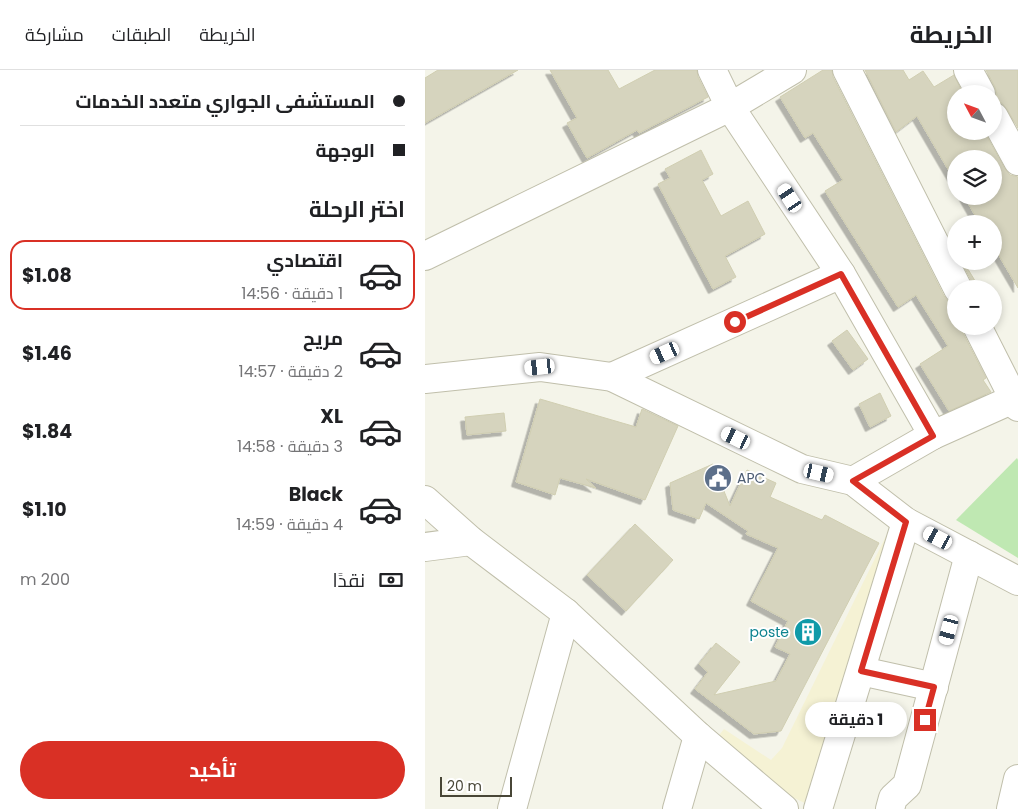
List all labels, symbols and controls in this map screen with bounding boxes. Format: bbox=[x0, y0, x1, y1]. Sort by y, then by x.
text: الخريطة bbox=[910, 18, 993, 51]
text: مشاركة bbox=[25, 22, 84, 47]
text: الطبقات bbox=[112, 22, 171, 47]
text: الخريطة bbox=[199, 22, 256, 47]
north arrow bbox=[947, 85, 1003, 140]
map controls bbox=[947, 85, 1002, 335]
text: المستشفى الجواري متعدد الخدمات bbox=[76, 88, 375, 115]
text: الوجهة bbox=[315, 137, 375, 164]
button: layers bbox=[947, 150, 1002, 205]
car bbox=[775, 181, 804, 215]
text: اختر الرحلة bbox=[309, 194, 405, 225]
button: + bbox=[947, 215, 1002, 270]
text: اقتصادي bbox=[267, 247, 343, 274]
icon: car bbox=[358, 253, 403, 298]
text: $1.08 bbox=[22, 262, 72, 289]
button: − bbox=[947, 280, 1002, 335]
text: 1 دقيقة · 14:56 bbox=[241, 282, 343, 305]
route start bbox=[724, 311, 746, 333]
text: مريح bbox=[303, 325, 343, 352]
icon: car bbox=[358, 331, 403, 376]
text: $1.46 bbox=[22, 340, 72, 367]
car bbox=[648, 340, 681, 366]
car bbox=[524, 358, 555, 376]
text: 2 دقيقة · 14:57 bbox=[239, 360, 343, 383]
text: XL bbox=[320, 403, 343, 430]
icon: car bbox=[358, 409, 403, 454]
text: $1.84 bbox=[22, 418, 72, 445]
car bbox=[719, 425, 752, 451]
text: 3 دقيقة · 14:58 bbox=[237, 435, 343, 458]
car bbox=[802, 462, 835, 484]
public building icon: APC bbox=[703, 463, 733, 493]
place label: APC bbox=[737, 468, 765, 488]
text: Black bbox=[289, 481, 343, 508]
icon: car bbox=[358, 487, 403, 532]
text: $1.10 bbox=[22, 496, 67, 523]
text: 4 دقيقة · 14:59 bbox=[236, 513, 343, 536]
car bbox=[921, 524, 954, 552]
icon: cash bbox=[377, 566, 405, 594]
text: نقدًا bbox=[333, 567, 365, 594]
text: 200 m bbox=[20, 568, 70, 591]
car bbox=[937, 614, 960, 646]
building icon: poste bbox=[793, 617, 823, 647]
place label: poste bbox=[749, 622, 789, 642]
callout: 1 دقيقة bbox=[805, 702, 907, 738]
text: 1 دقيقة bbox=[829, 708, 883, 731]
route end bbox=[914, 709, 936, 731]
button: تأكيد bbox=[20, 741, 405, 799]
scale bar bbox=[440, 774, 513, 797]
text: 20 m bbox=[447, 776, 482, 796]

